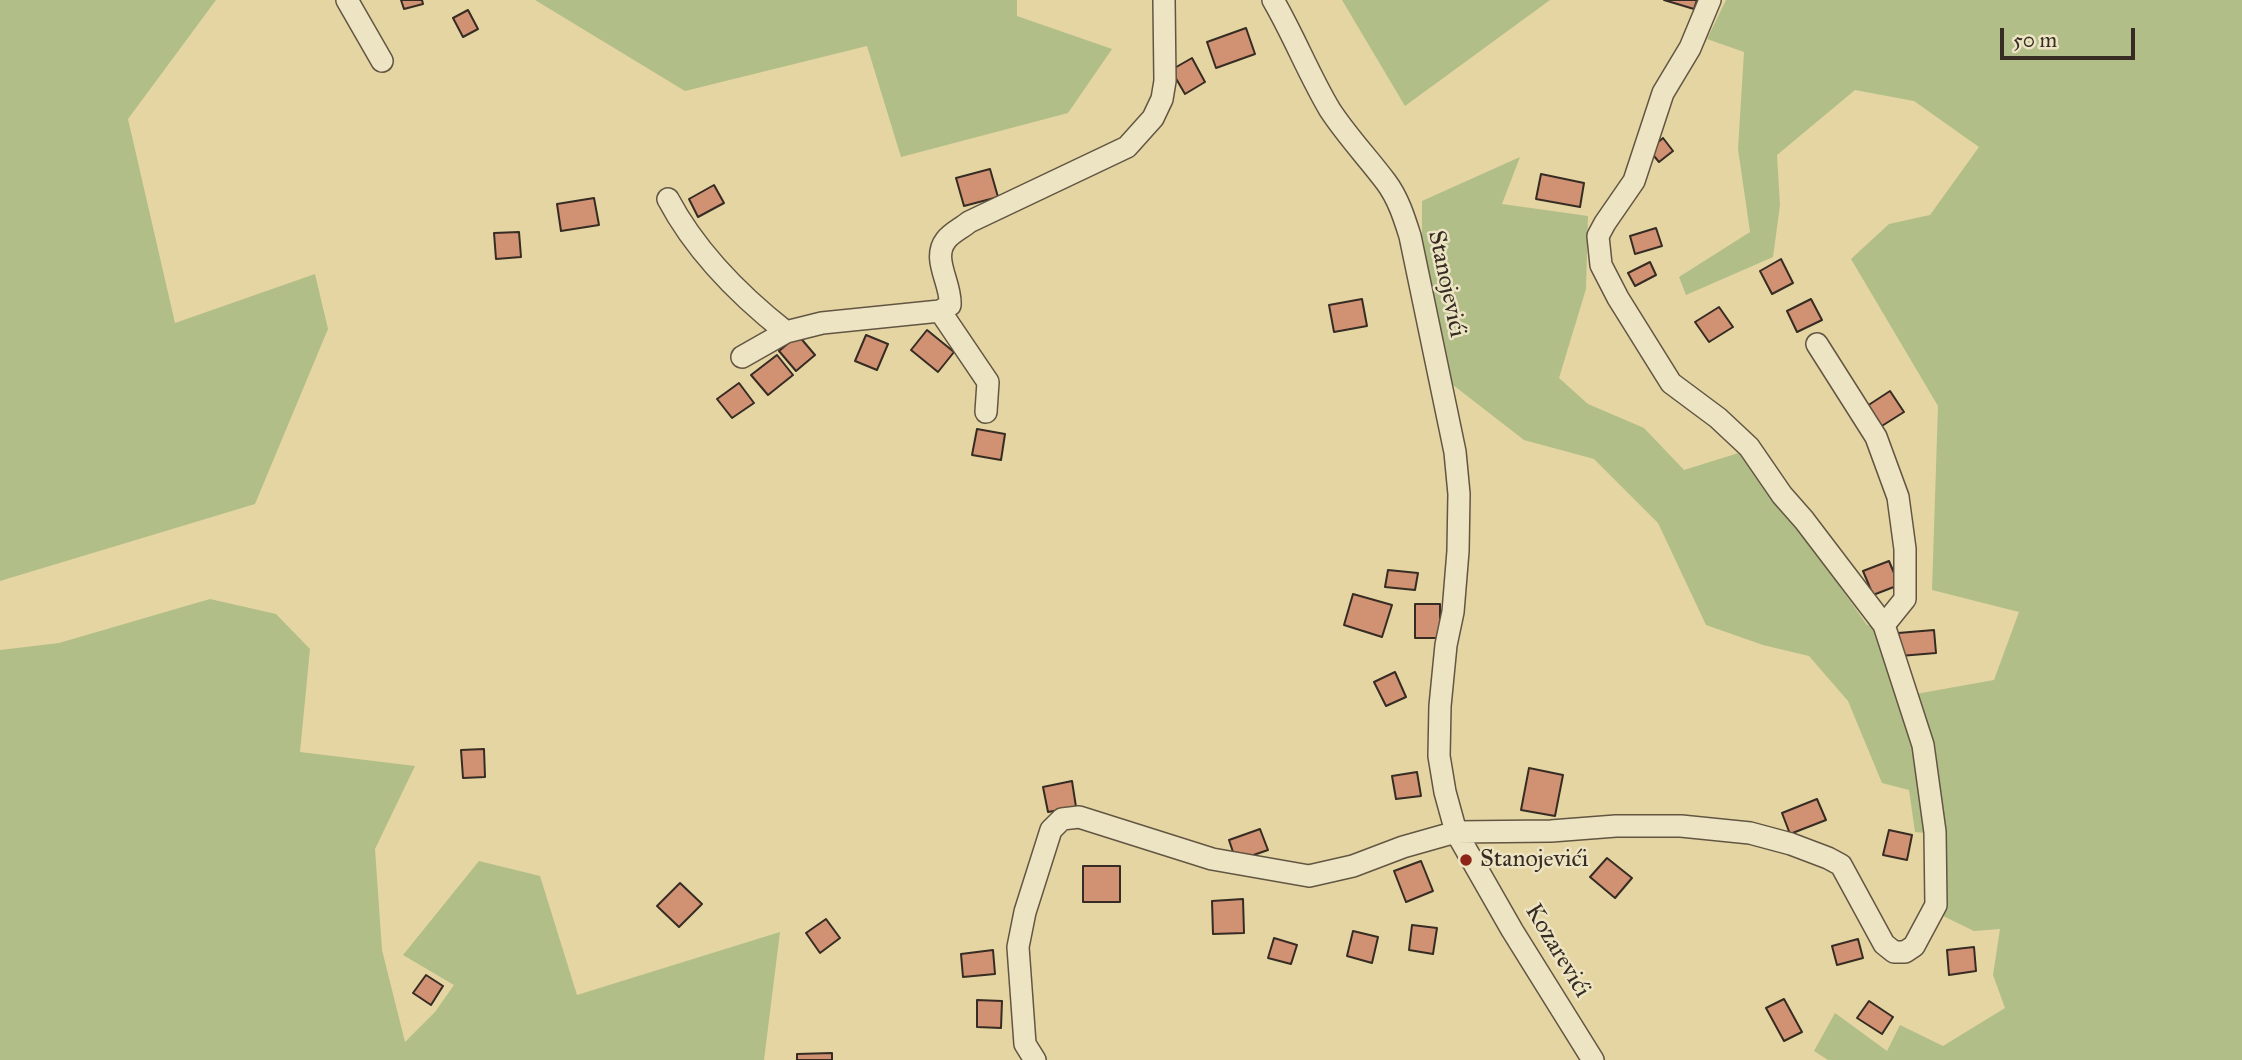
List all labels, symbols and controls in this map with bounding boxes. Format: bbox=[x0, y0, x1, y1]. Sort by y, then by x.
scale bar bbox=[2004, 14, 2139, 58]
text: 50 m bbox=[2013, 27, 2057, 53]
street label: Stanojevići bbox=[1421, 228, 1471, 340]
place label: Stanojevići bbox=[1480, 846, 1588, 874]
marker: Stanojevići bbox=[1458, 852, 1474, 868]
street label: Kozarevići bbox=[1518, 899, 1596, 1003]

